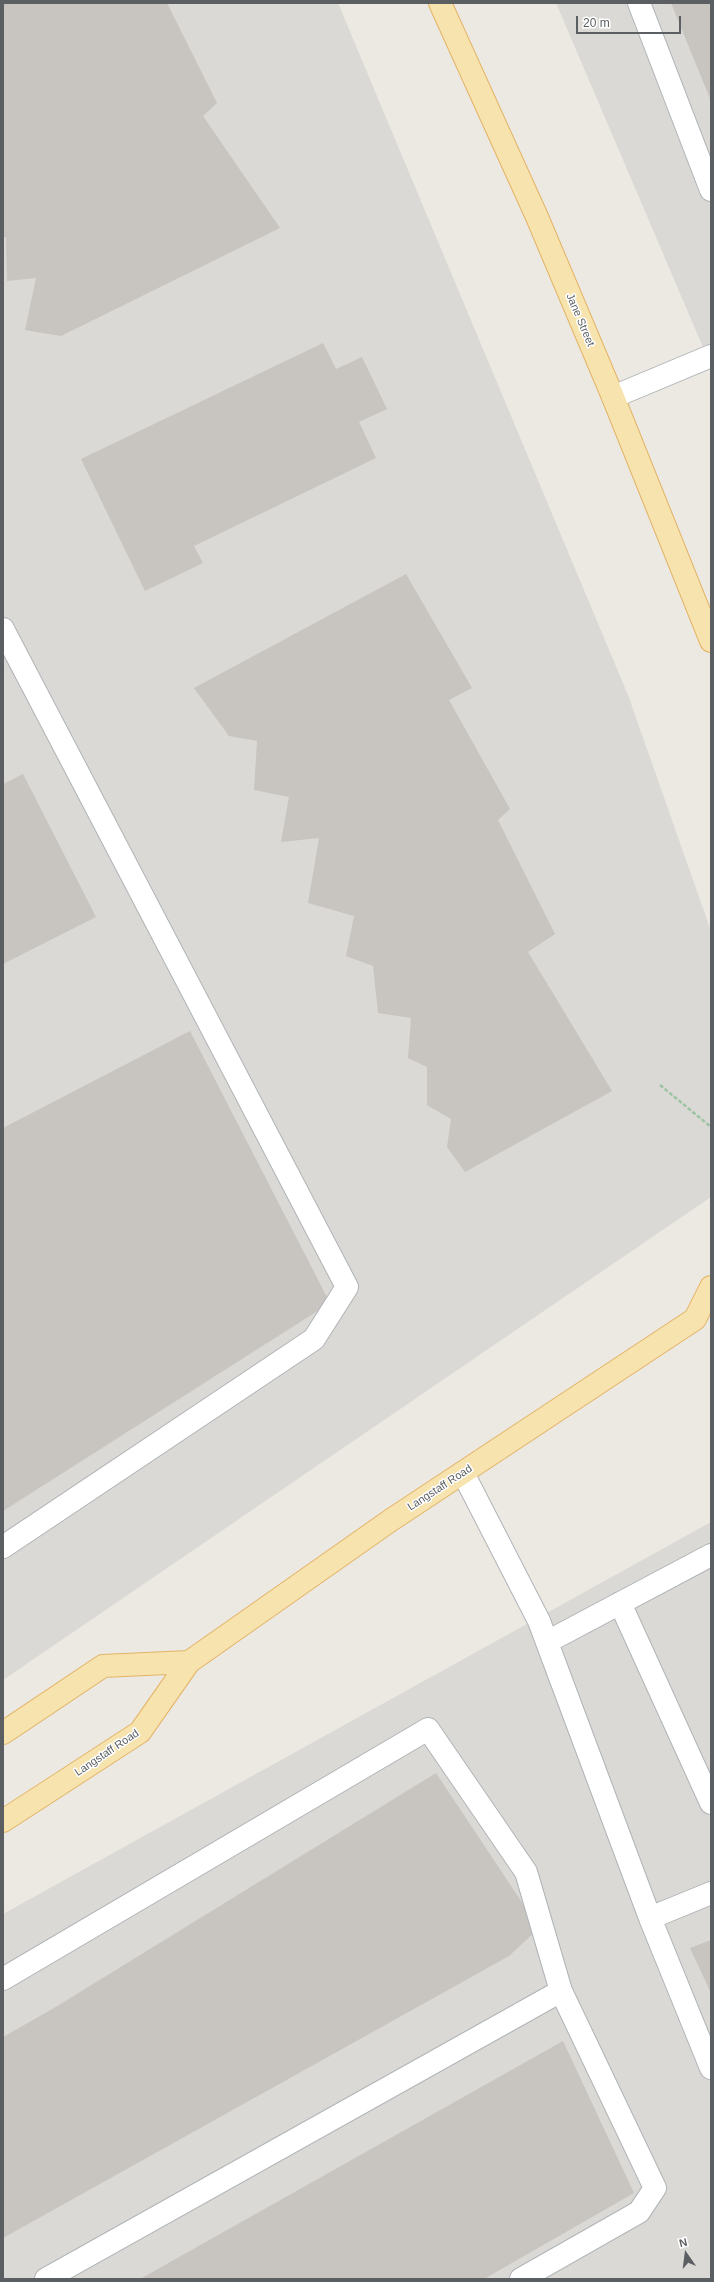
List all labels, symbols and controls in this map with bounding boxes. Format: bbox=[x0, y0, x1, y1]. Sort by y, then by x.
scale bar bbox=[578, 8, 683, 34]
text: 20 m bbox=[583, 16, 610, 30]
street label: Jane Street bbox=[563, 292, 597, 348]
street label: Langstaff Road bbox=[405, 1462, 475, 1514]
street label: Langstaff Road bbox=[72, 1727, 142, 1779]
north arrow bbox=[666, 2234, 706, 2274]
text: N bbox=[678, 2236, 688, 2249]

